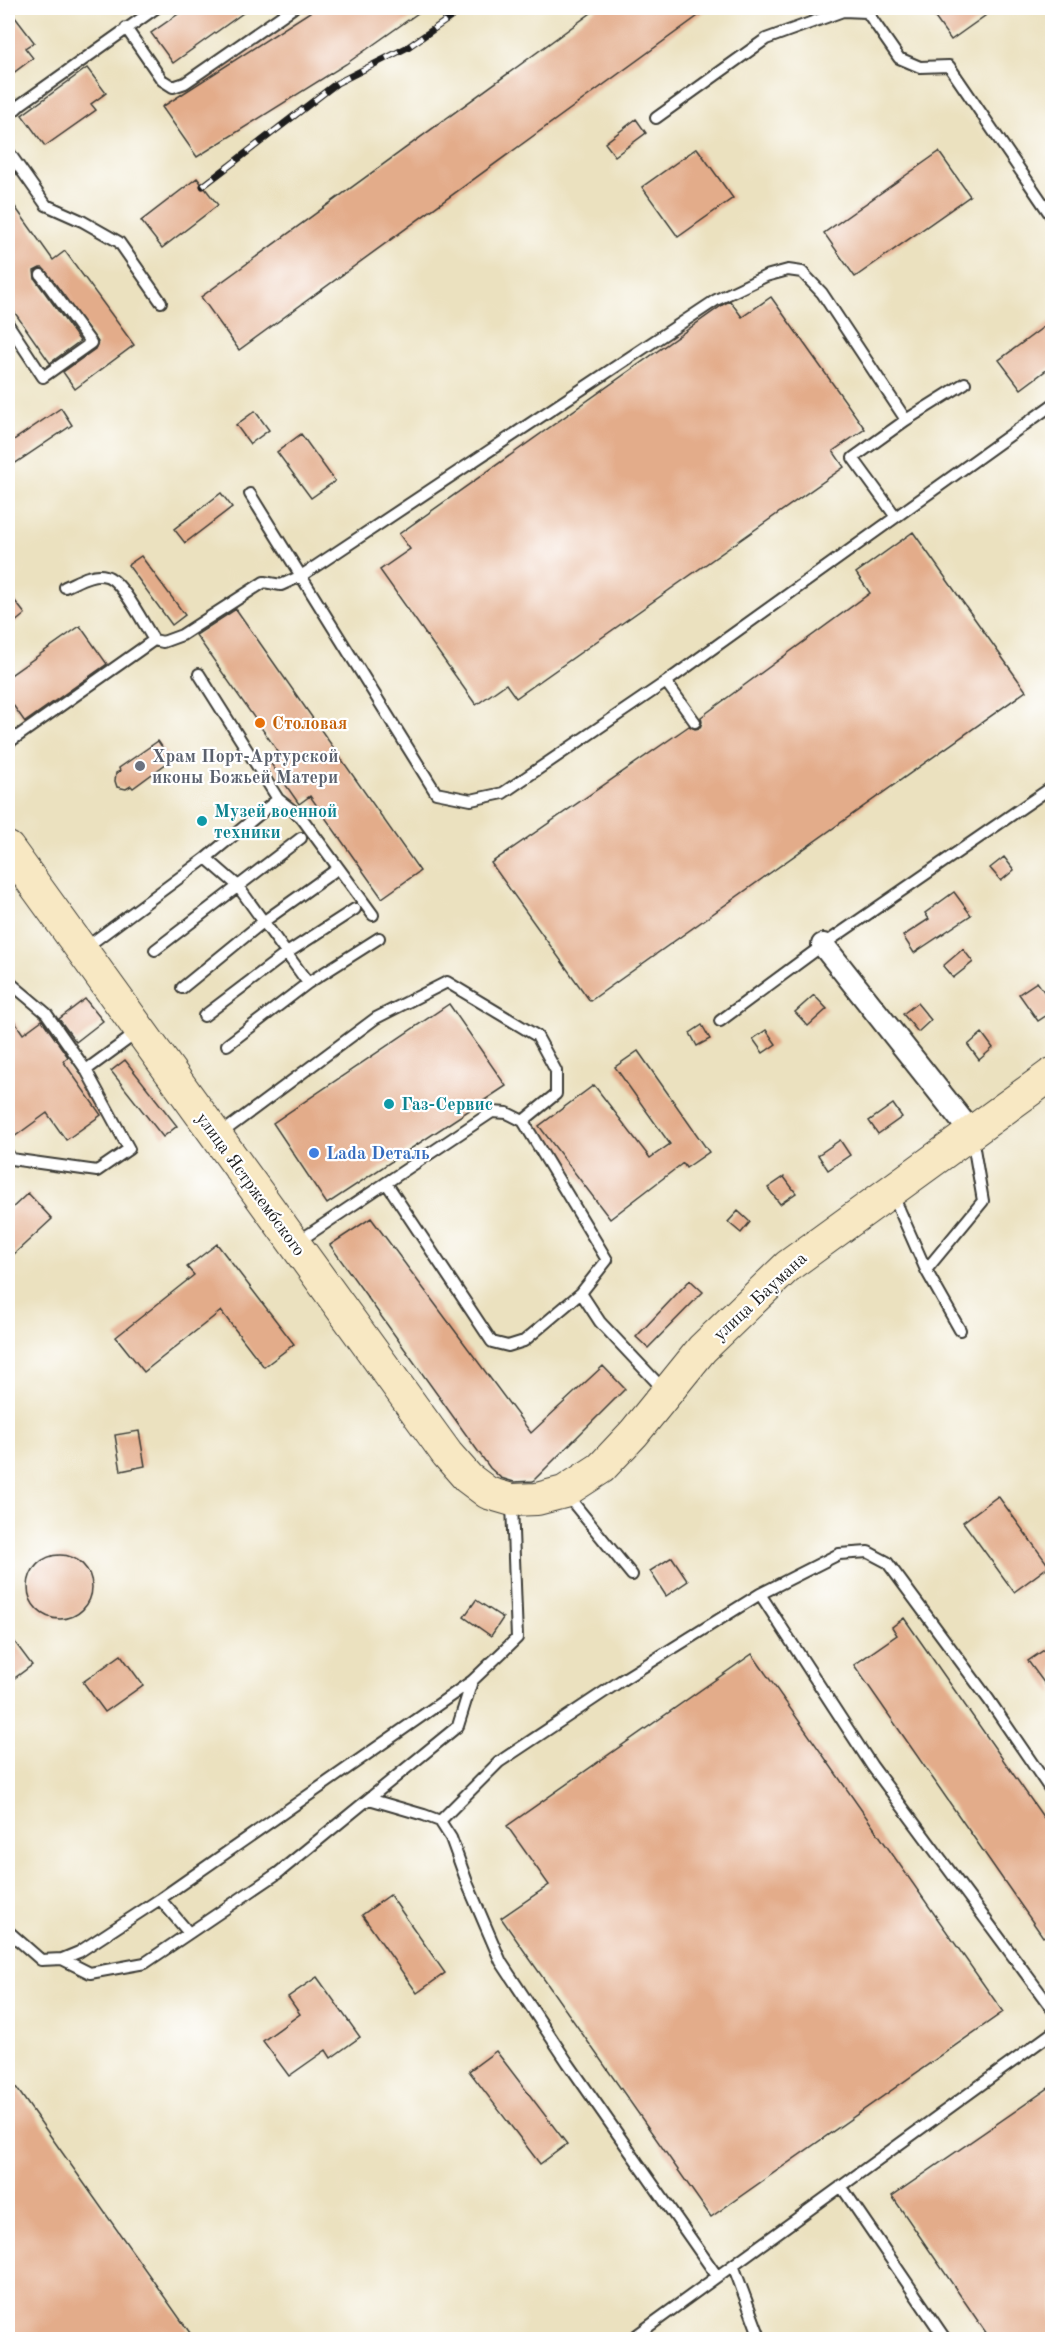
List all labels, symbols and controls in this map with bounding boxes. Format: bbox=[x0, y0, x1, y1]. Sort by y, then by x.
place label: Столовая bbox=[272, 715, 347, 733]
marker: Столовая bbox=[253, 716, 267, 730]
place label: Храм Порт-Артурской иконы Божьей Матери bbox=[152, 748, 338, 787]
marker: Храм Порт-Артурской иконы Божьей Матери bbox=[133, 759, 147, 773]
place label: Музей военной техники bbox=[214, 803, 337, 842]
marker: Музей военной техники bbox=[195, 814, 209, 828]
place label: Газ-Сервис bbox=[401, 1096, 493, 1114]
marker: Газ-Сервис bbox=[382, 1097, 396, 1111]
street label: улица Ястржембского bbox=[192, 1110, 308, 1260]
place label: Lada Dеталь bbox=[326, 1145, 430, 1163]
marker: Lada Dеталь bbox=[307, 1146, 321, 1160]
street label: улица Баумана bbox=[711, 1249, 811, 1344]

